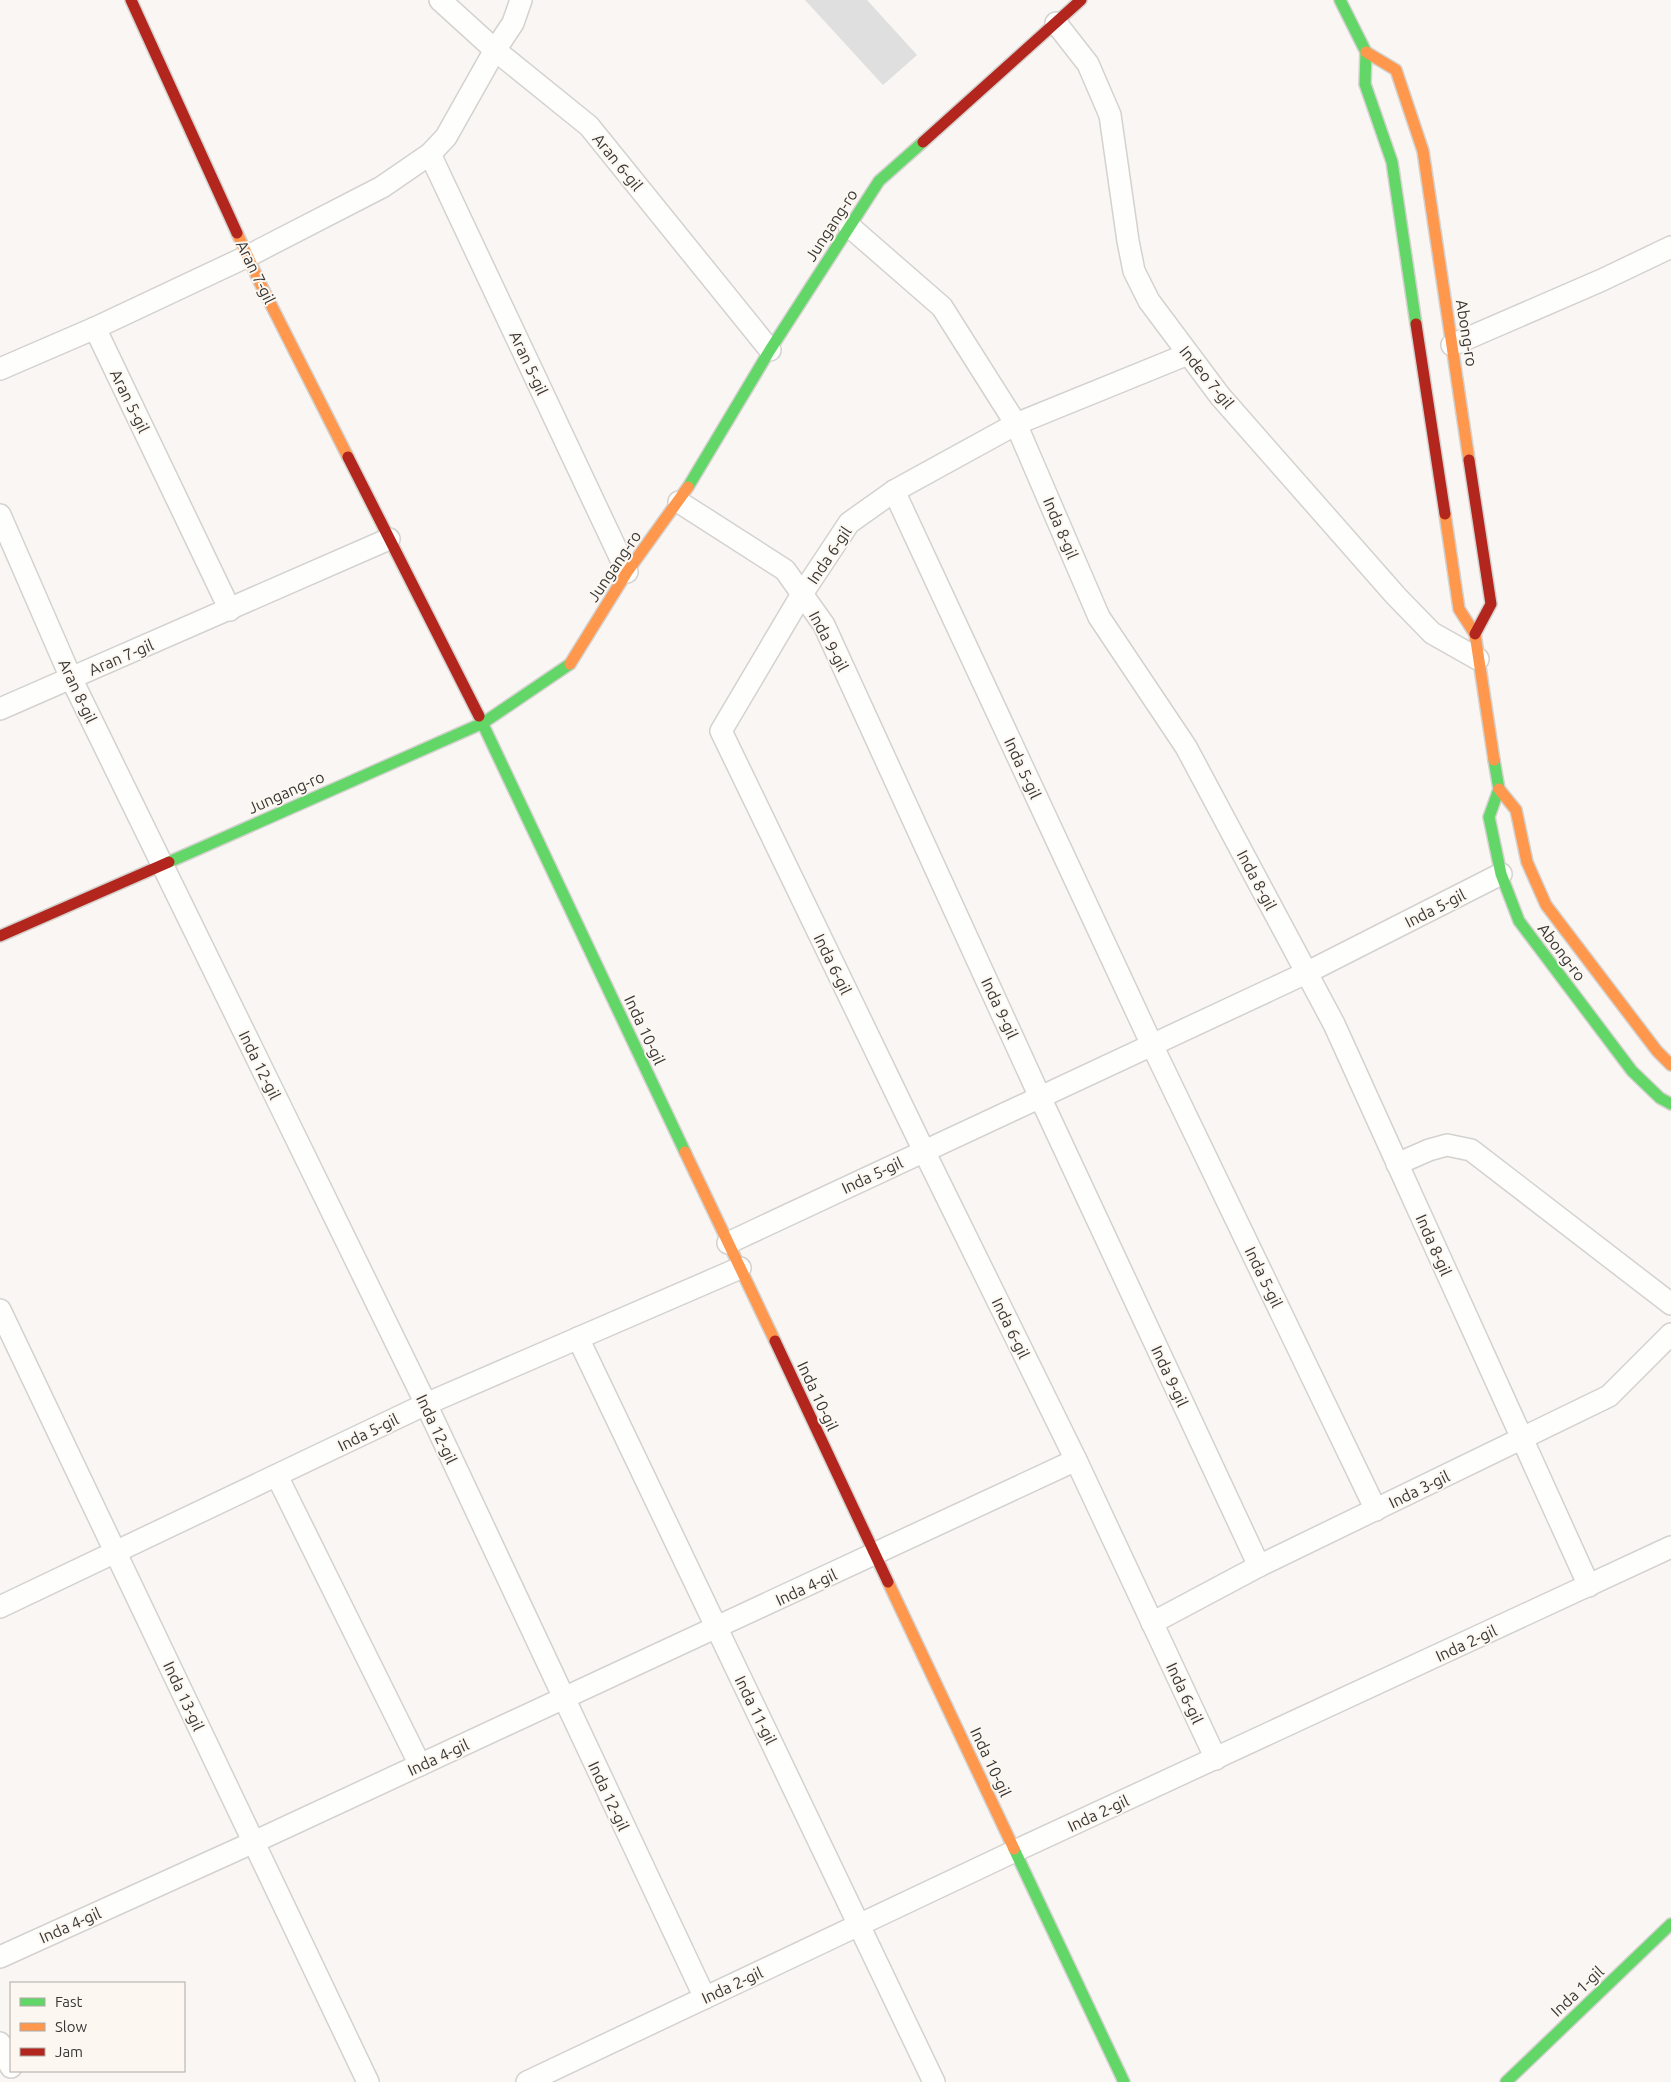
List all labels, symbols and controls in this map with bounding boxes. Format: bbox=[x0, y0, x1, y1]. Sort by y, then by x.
street label: Aran 6-gil bbox=[589, 130, 647, 194]
street label: Jungang-ro bbox=[801, 186, 861, 264]
street label: Aran 7-gil bbox=[233, 237, 279, 307]
street label: Abong-ro bbox=[1453, 298, 1481, 368]
street label: Aran 5-gil bbox=[506, 328, 552, 398]
street label: Indeo 7-gil bbox=[1176, 342, 1238, 412]
street label: Aran 5-gil bbox=[107, 366, 153, 436]
street label: Inda 8-gil bbox=[1040, 494, 1082, 562]
street label: Inda 6-gil bbox=[803, 523, 855, 587]
street label: Jungang-ro bbox=[584, 527, 644, 605]
street label: Inda 9-gil bbox=[806, 608, 852, 674]
street label: Aran 7-gil bbox=[86, 635, 156, 679]
street label: Aran 8-gil bbox=[55, 656, 101, 726]
street label: Inda 5-gil bbox=[1001, 735, 1045, 801]
street label: Jungang-ro bbox=[245, 767, 327, 817]
street label: Inda 8-gil bbox=[1234, 847, 1280, 913]
street label: Inda 5-gil bbox=[1402, 885, 1468, 931]
street label: Abong-ro bbox=[1535, 920, 1589, 984]
street label: Inda 6-gil bbox=[811, 931, 855, 997]
street label: Inda 9-gil bbox=[978, 975, 1022, 1041]
street label: Inda 10-gil bbox=[621, 992, 669, 1068]
street label: Inda 12-gil bbox=[236, 1028, 284, 1102]
street label: Inda 5-gil bbox=[839, 1153, 905, 1197]
street label: Inda 8-gil bbox=[1412, 1211, 1456, 1279]
street label: Inda 5-gil bbox=[1242, 1244, 1286, 1310]
street label: Inda 6-gil bbox=[989, 1295, 1033, 1361]
street label: Inda 9-gil bbox=[1148, 1343, 1192, 1409]
street label: Inda 10-gil bbox=[794, 1358, 842, 1434]
street label: Inda 12-gil bbox=[413, 1391, 461, 1467]
street label: Inda 5-gil bbox=[335, 1410, 401, 1454]
street label: Inda 3-gil bbox=[1386, 1467, 1452, 1511]
street label: Inda 4-gil bbox=[773, 1565, 839, 1609]
street label: Inda 2-gil bbox=[1433, 1621, 1499, 1665]
street label: Inda 13-gil bbox=[160, 1658, 208, 1734]
street label: Inda 6-gil bbox=[1163, 1660, 1207, 1726]
street label: Inda 11-gil bbox=[732, 1673, 780, 1747]
street label: Inda 10-gil bbox=[967, 1724, 1015, 1800]
street label: Inda 4-gil bbox=[405, 1735, 471, 1779]
street label: Inda 12-gil bbox=[585, 1758, 633, 1834]
street label: Inda 2-gil bbox=[1065, 1791, 1131, 1835]
street label: Inda 4-gil bbox=[36, 1903, 104, 1947]
street label: Inda 1-gil bbox=[1547, 1962, 1607, 2020]
street label: Inda 2-gil bbox=[699, 1963, 765, 2007]
legend bbox=[10, 1982, 185, 2072]
text: Fast bbox=[55, 1993, 83, 2010]
text: Slow bbox=[55, 2018, 88, 2035]
text: Jam bbox=[55, 2043, 83, 2060]

